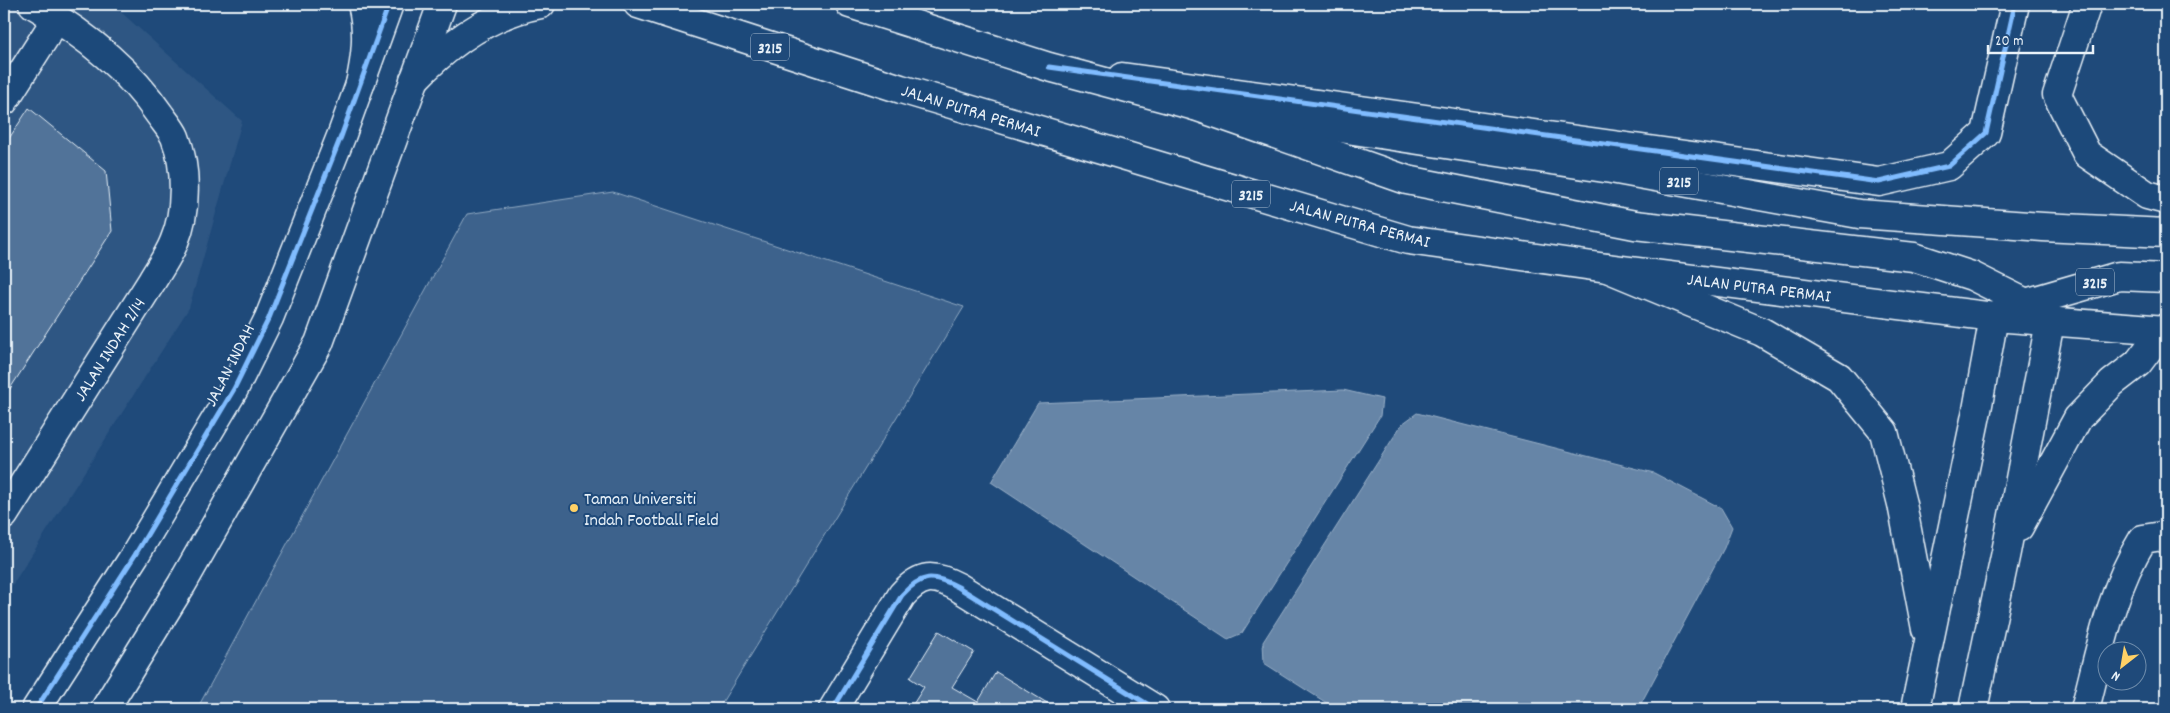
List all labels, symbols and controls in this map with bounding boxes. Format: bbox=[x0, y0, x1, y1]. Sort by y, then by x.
scale bar bbox=[1988, 22, 2092, 54]
text: 20 m bbox=[1995, 31, 2023, 53]
road number: 3215 bbox=[751, 34, 789, 61]
street label: JALAN PUTRA PERMAI bbox=[898, 79, 1043, 146]
road number: 3215 bbox=[1660, 168, 1698, 195]
road number: 3215 bbox=[1232, 180, 1270, 208]
street label: JALAN PUTRA PERMAI bbox=[1286, 195, 1433, 256]
street label: JALAN PUTRA PERMAI bbox=[1685, 268, 1832, 311]
road number: 3215 bbox=[2076, 268, 2114, 296]
street label: JALAN INDAH 2/14 bbox=[69, 294, 153, 407]
street label: JALAN INDAH bbox=[200, 321, 263, 412]
place label: Taman Universiti Indah Football Field bbox=[584, 488, 719, 534]
marker: Taman Universiti Indah Football Field bbox=[568, 502, 580, 514]
north arrow bbox=[2098, 640, 2148, 690]
text: N bbox=[2108, 665, 2124, 686]

